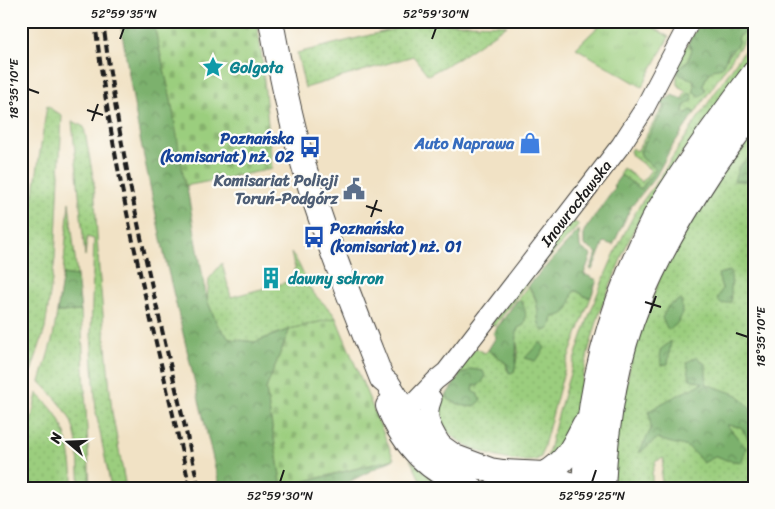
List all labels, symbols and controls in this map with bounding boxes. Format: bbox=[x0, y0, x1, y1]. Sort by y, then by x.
text: 52°59'35"N bbox=[91, 3, 158, 25]
text: 52°59'30"N bbox=[403, 3, 470, 25]
place label: Golgota bbox=[229, 53, 284, 82]
place icon: Golgota bbox=[200, 54, 226, 80]
text: 18°35'10"E bbox=[3, 58, 25, 119]
place label: Poznańska (komisariat) nż. 02 bbox=[160, 124, 295, 171]
place label: Auto Naprawa bbox=[413, 129, 515, 158]
shop icon: Auto Naprawa bbox=[517, 130, 543, 156]
bus stop icon: Poznańska (komisariat) nż. 02 bbox=[297, 134, 323, 160]
street label: Inowrocławska bbox=[532, 153, 620, 254]
place label: Komisariat Policji Toruń-Podgórz bbox=[213, 166, 340, 213]
public building icon: Komisariat Policji Toruń-Podgórz bbox=[341, 176, 367, 202]
place label: Poznańska (komisariat) nż. 01 bbox=[330, 214, 462, 261]
bus stop icon: Poznańska (komisariat) nż. 01 bbox=[301, 224, 327, 250]
place label: dawny schron bbox=[288, 264, 384, 293]
building icon: dawny schron bbox=[258, 265, 284, 291]
text: 18°35'10"E bbox=[750, 306, 772, 367]
north arrow bbox=[42, 416, 92, 466]
text: N bbox=[42, 429, 70, 448]
text: 52°59'30"N bbox=[247, 485, 314, 507]
text: 52°59'25"N bbox=[559, 485, 626, 507]

